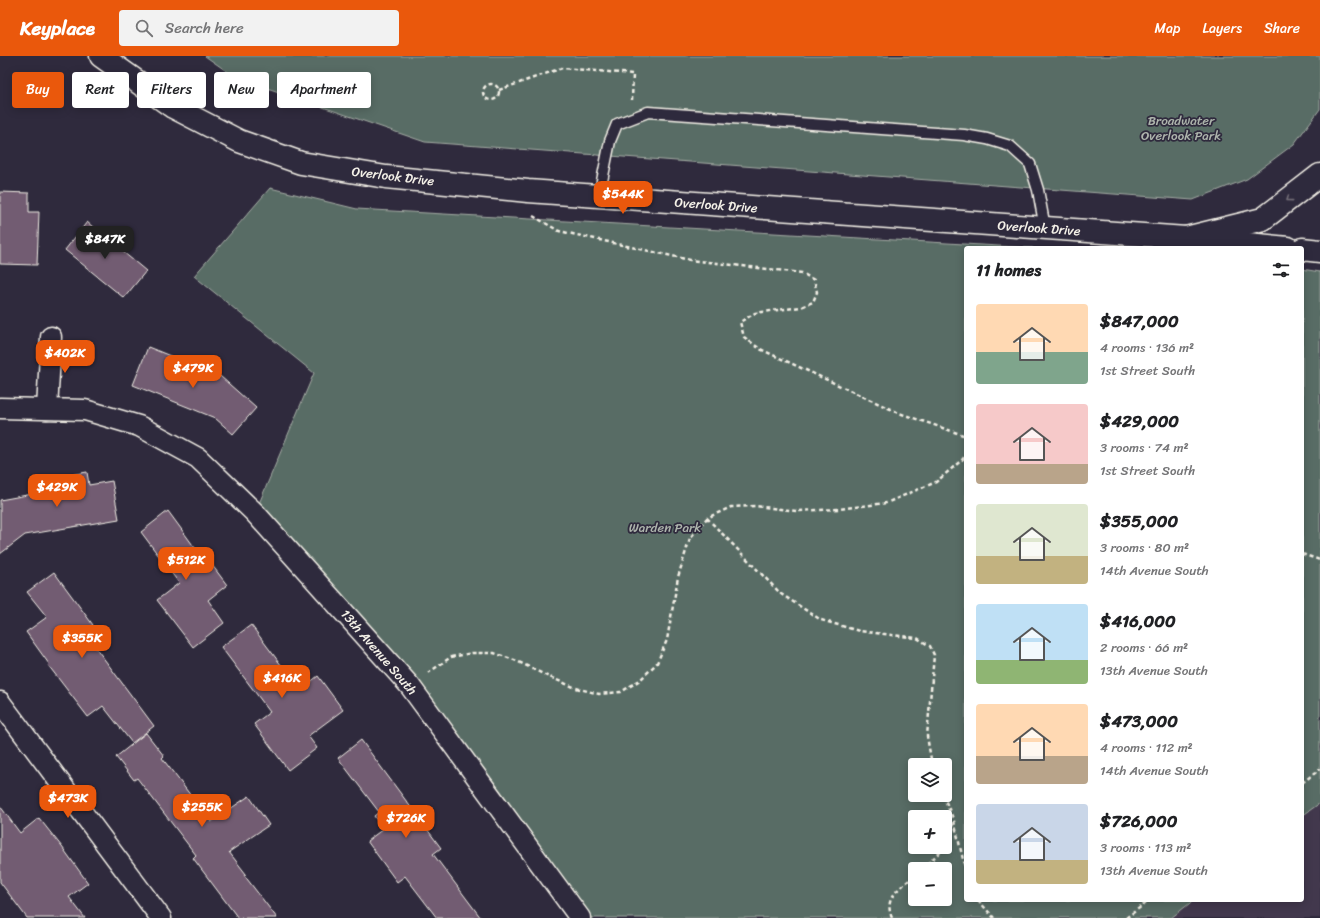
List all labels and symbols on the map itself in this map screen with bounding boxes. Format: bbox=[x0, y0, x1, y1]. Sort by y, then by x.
park label: Broadwater Overlook Park bbox=[1141, 109, 1221, 147]
street label: Overlook Drive bbox=[350, 160, 436, 193]
pin: $544K bbox=[595, 181, 651, 215]
street label: Overlook Drive bbox=[674, 191, 758, 219]
one-way arrow bbox=[1287, 195, 1294, 202]
street label: Overlook Drive bbox=[997, 214, 1081, 242]
pin: $847K bbox=[77, 226, 133, 260]
pin: $402K bbox=[37, 340, 93, 374]
pin: $479K bbox=[165, 355, 221, 389]
pin: $429K bbox=[29, 474, 85, 508]
park label: Warden Park bbox=[629, 516, 701, 539]
pin: $512K bbox=[158, 547, 214, 581]
street label: 13th Avenue South bbox=[335, 604, 423, 700]
pin: $355K bbox=[54, 625, 110, 659]
pin: $416K bbox=[254, 665, 310, 699]
pin: $473K bbox=[40, 785, 96, 819]
pin: $255K bbox=[174, 794, 230, 828]
pin: $726K bbox=[378, 805, 434, 839]

